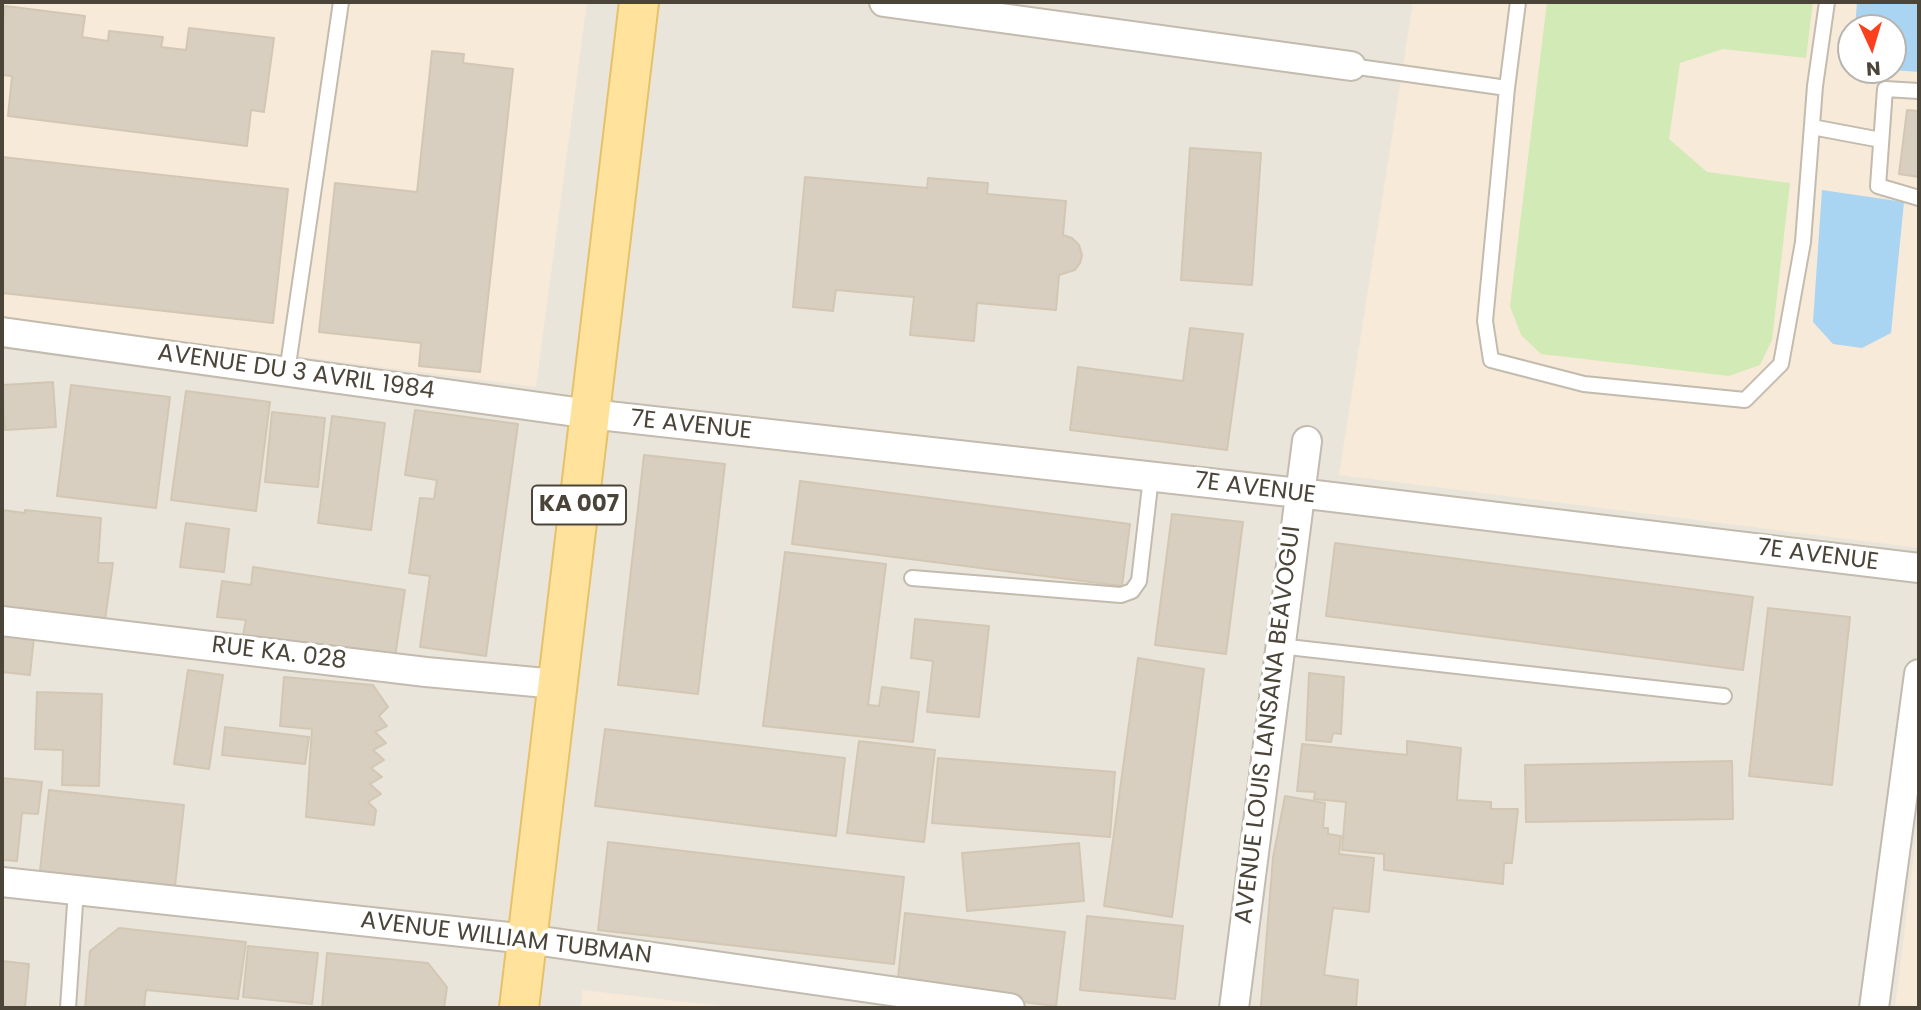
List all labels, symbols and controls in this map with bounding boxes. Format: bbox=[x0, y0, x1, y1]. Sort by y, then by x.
north arrow bbox=[1837, 14, 1907, 84]
text: N bbox=[1865, 54, 1881, 82]
street label: AVENUE DU 3 AVRIL 1984 bbox=[156, 339, 436, 407]
street label: 7E AVENUE bbox=[629, 405, 753, 447]
street label: 7E AVENUE bbox=[1193, 467, 1317, 511]
road number: KA 007 bbox=[532, 485, 626, 524]
street label: AVENUE LOUIS LANSANA BEAVOGUI bbox=[1230, 524, 1308, 926]
street label: 7E AVENUE bbox=[1756, 534, 1880, 578]
street label: RUE KA. 028 bbox=[210, 631, 348, 677]
street label: AVENUE WILLIAM TUBMAN bbox=[359, 907, 653, 971]

